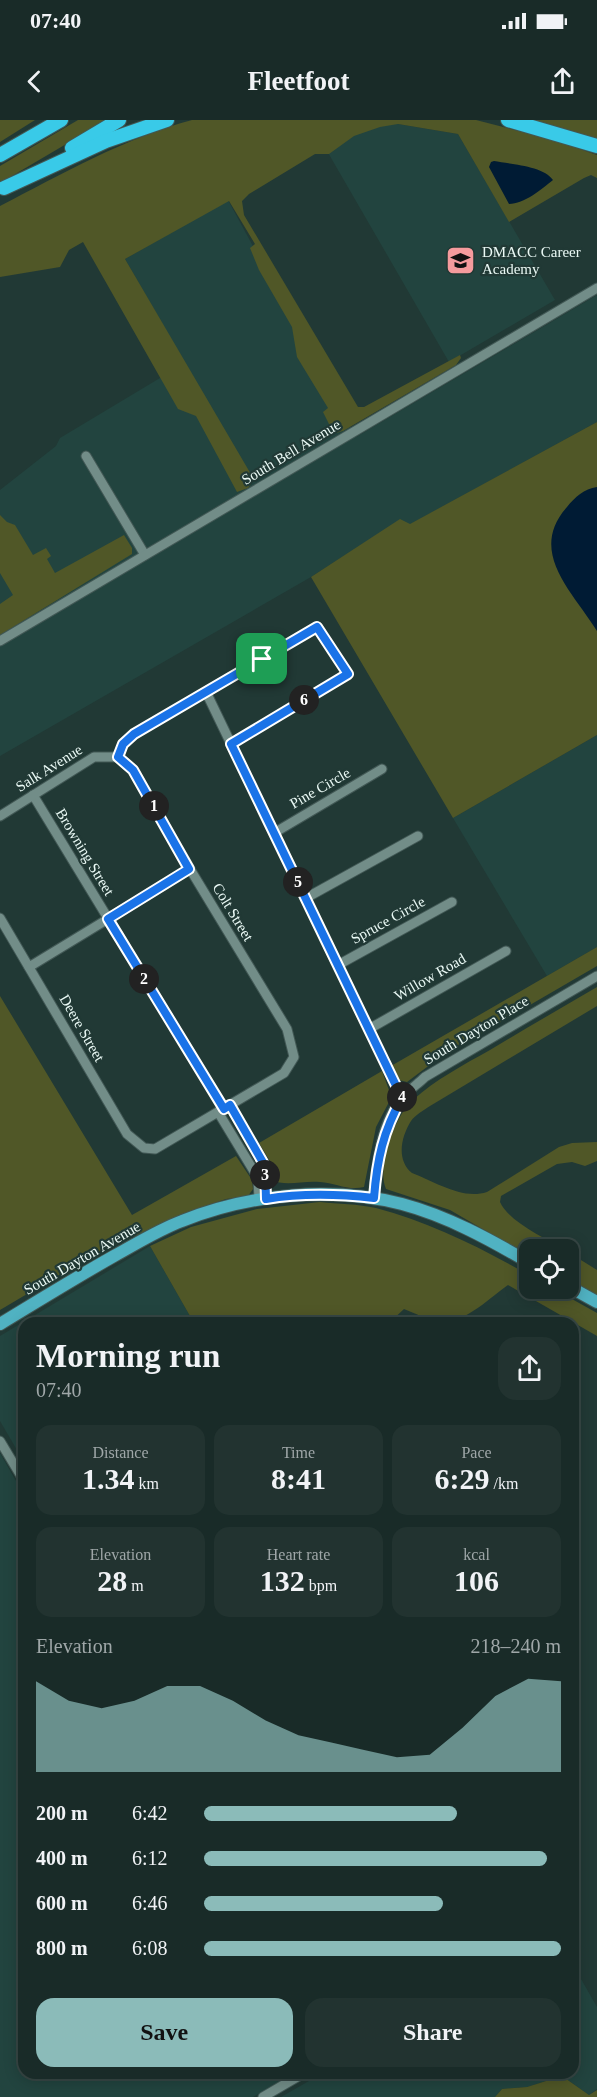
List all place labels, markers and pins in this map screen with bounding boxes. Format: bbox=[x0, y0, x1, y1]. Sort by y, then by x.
place label: DMACC Career Academy bbox=[482, 244, 581, 277]
school or university icon: DMACC Career Academy bbox=[445, 245, 477, 277]
pin bbox=[236, 633, 287, 684]
pin: 6 bbox=[289, 685, 319, 715]
pin: 1 bbox=[139, 791, 169, 821]
pin: 5 bbox=[283, 867, 313, 897]
pin: 2 bbox=[129, 964, 159, 994]
pin: 4 bbox=[387, 1082, 417, 1112]
pin: 3 bbox=[250, 1160, 280, 1190]

